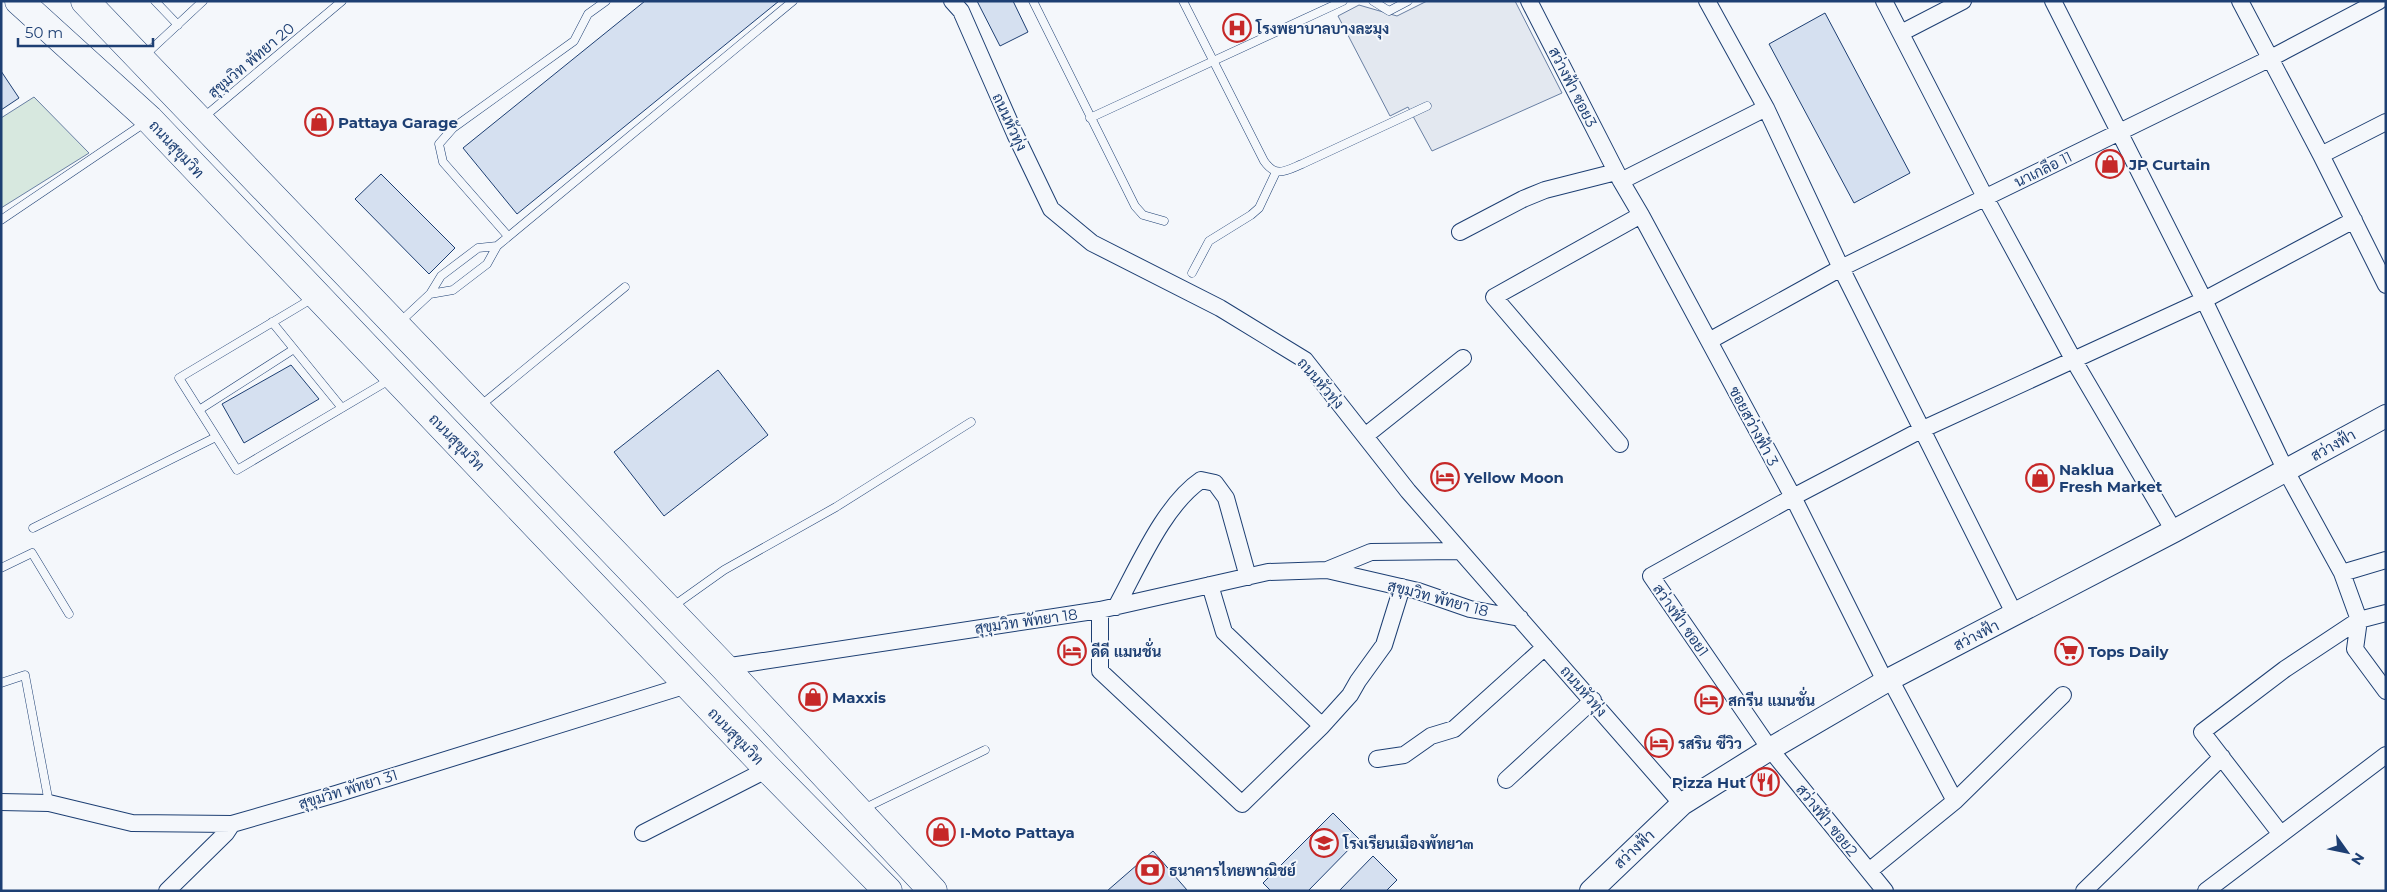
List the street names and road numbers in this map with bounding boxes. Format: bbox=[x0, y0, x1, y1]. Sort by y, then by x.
street label: สุขุมวิท พัทยา 20 bbox=[204, 18, 299, 103]
street label: สว่างฟ้า ซอย3 bbox=[1545, 44, 1601, 130]
street label: ถนนหัวทุ่ง bbox=[987, 90, 1032, 155]
street label: ถนนสุขุมวิท bbox=[144, 116, 209, 183]
street label: นาเกลือ 11 bbox=[2011, 147, 2075, 191]
street label: ถนนหัวทุ่ง bbox=[1292, 353, 1348, 414]
street label: ซอยสว่างฟ้า 3 bbox=[1725, 383, 1783, 469]
street label: ถนนสุขุมวิท bbox=[424, 409, 489, 476]
street label: สว่างฟ้า bbox=[2307, 425, 2359, 465]
street label: สุขุมวิท พัทยา 18 bbox=[1385, 575, 1491, 623]
street label: สว่างฟ้า ซอย1 bbox=[1649, 580, 1713, 660]
street label: สุขุมวิท พัทยา 18 bbox=[973, 604, 1079, 640]
street label: สว่างฟ้า bbox=[1950, 616, 2002, 654]
street label: ถนนหัวทุ่ง bbox=[1555, 661, 1611, 722]
street label: ถนนสุขุมวิท bbox=[703, 703, 768, 770]
street label: สุขุมวิท พัทยา 31 bbox=[296, 765, 400, 815]
street label: สว่างฟ้า ซอย2 bbox=[1792, 780, 1862, 860]
street label: สว่างฟ้า bbox=[1610, 825, 1658, 873]

